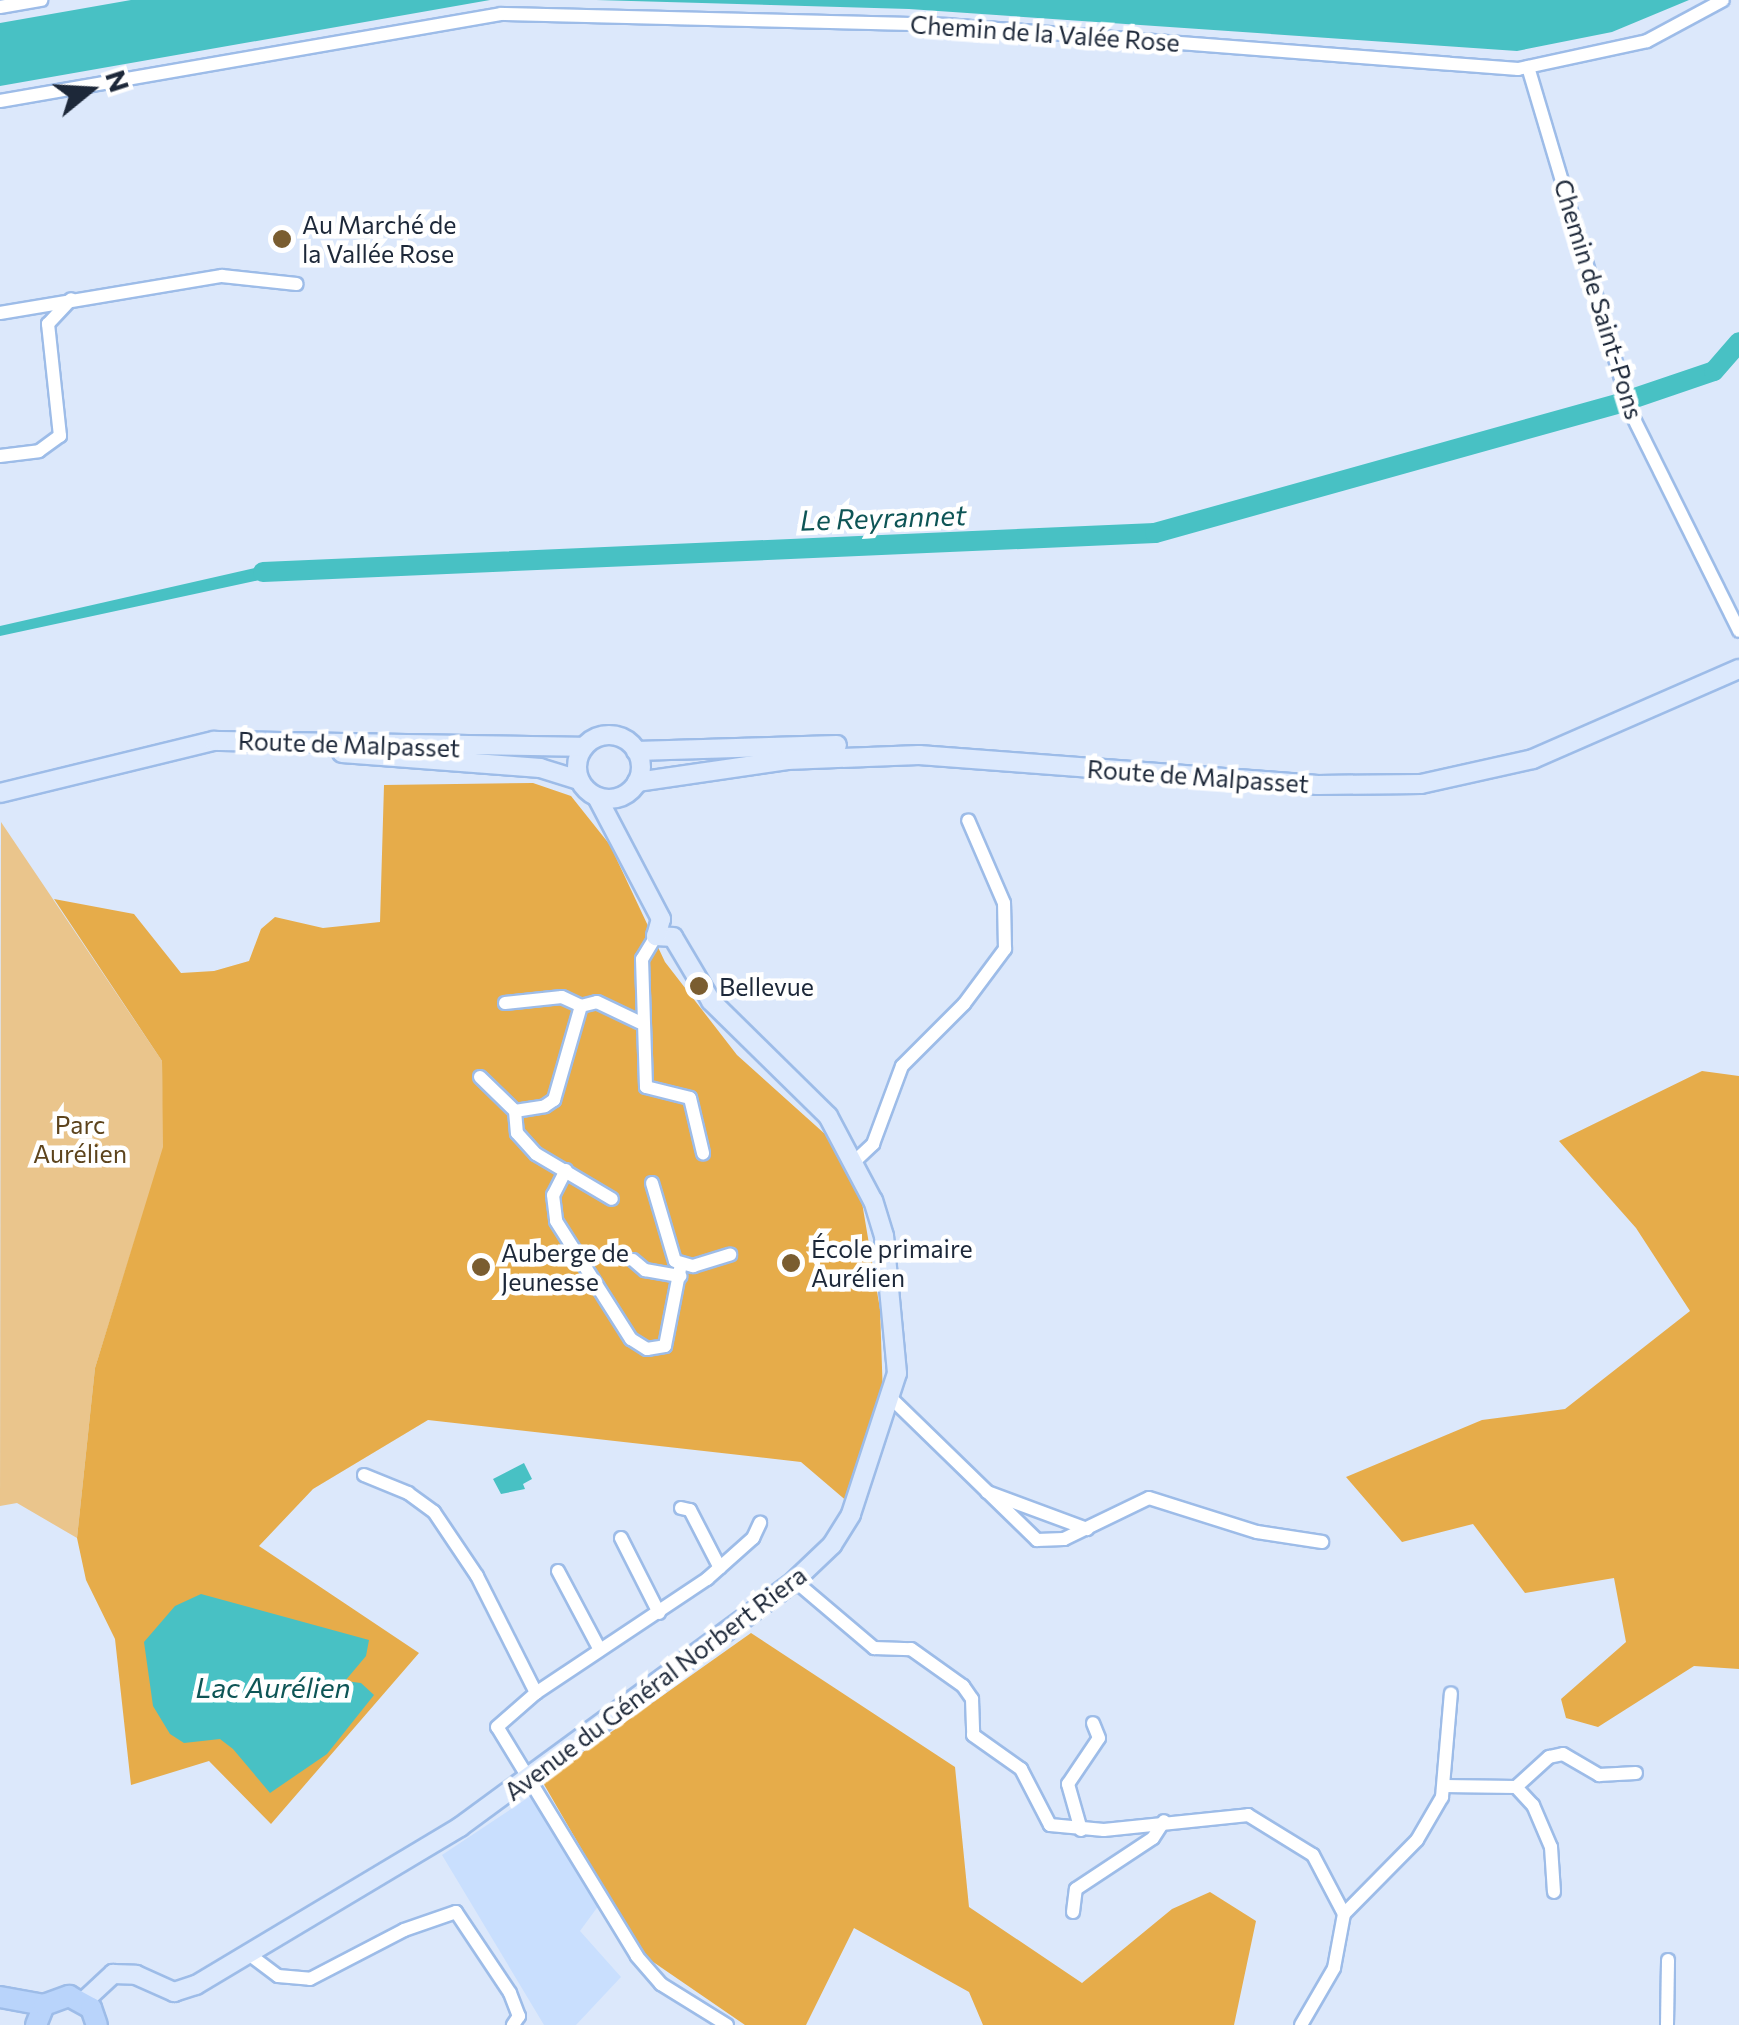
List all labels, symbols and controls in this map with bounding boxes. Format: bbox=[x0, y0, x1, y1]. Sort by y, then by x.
street label: Chemin de la Valée Rose bbox=[909, 9, 1181, 57]
north arrow bbox=[40, 40, 140, 140]
text: N bbox=[99, 65, 138, 96]
street label: Chemin de Saint-Pons bbox=[1548, 175, 1650, 423]
place label: Au Marché de la Vallée Rose bbox=[302, 210, 456, 269]
marker: Au Marché de la Vallée Rose bbox=[271, 228, 293, 250]
water label: Le Reyrannet bbox=[799, 497, 967, 537]
street label: Route de Malpasset bbox=[237, 725, 461, 763]
street label: Route de Malpasset bbox=[1086, 753, 1310, 799]
place label: Bellevue bbox=[719, 971, 814, 1001]
marker: Bellevue bbox=[688, 975, 710, 997]
park label: Parc Aurélien bbox=[33, 1110, 127, 1169]
place label: École primaire Aurélien bbox=[811, 1234, 973, 1293]
place label: Auberge de Jeunesse bbox=[501, 1238, 629, 1297]
marker: École primaire Aurélien bbox=[780, 1252, 802, 1274]
marker: Auberge de Jeunesse bbox=[470, 1256, 492, 1278]
street label: Avenue du Général Norbert Riera bbox=[498, 1560, 812, 1806]
water label: Lac Aurélien bbox=[195, 1670, 351, 1704]

